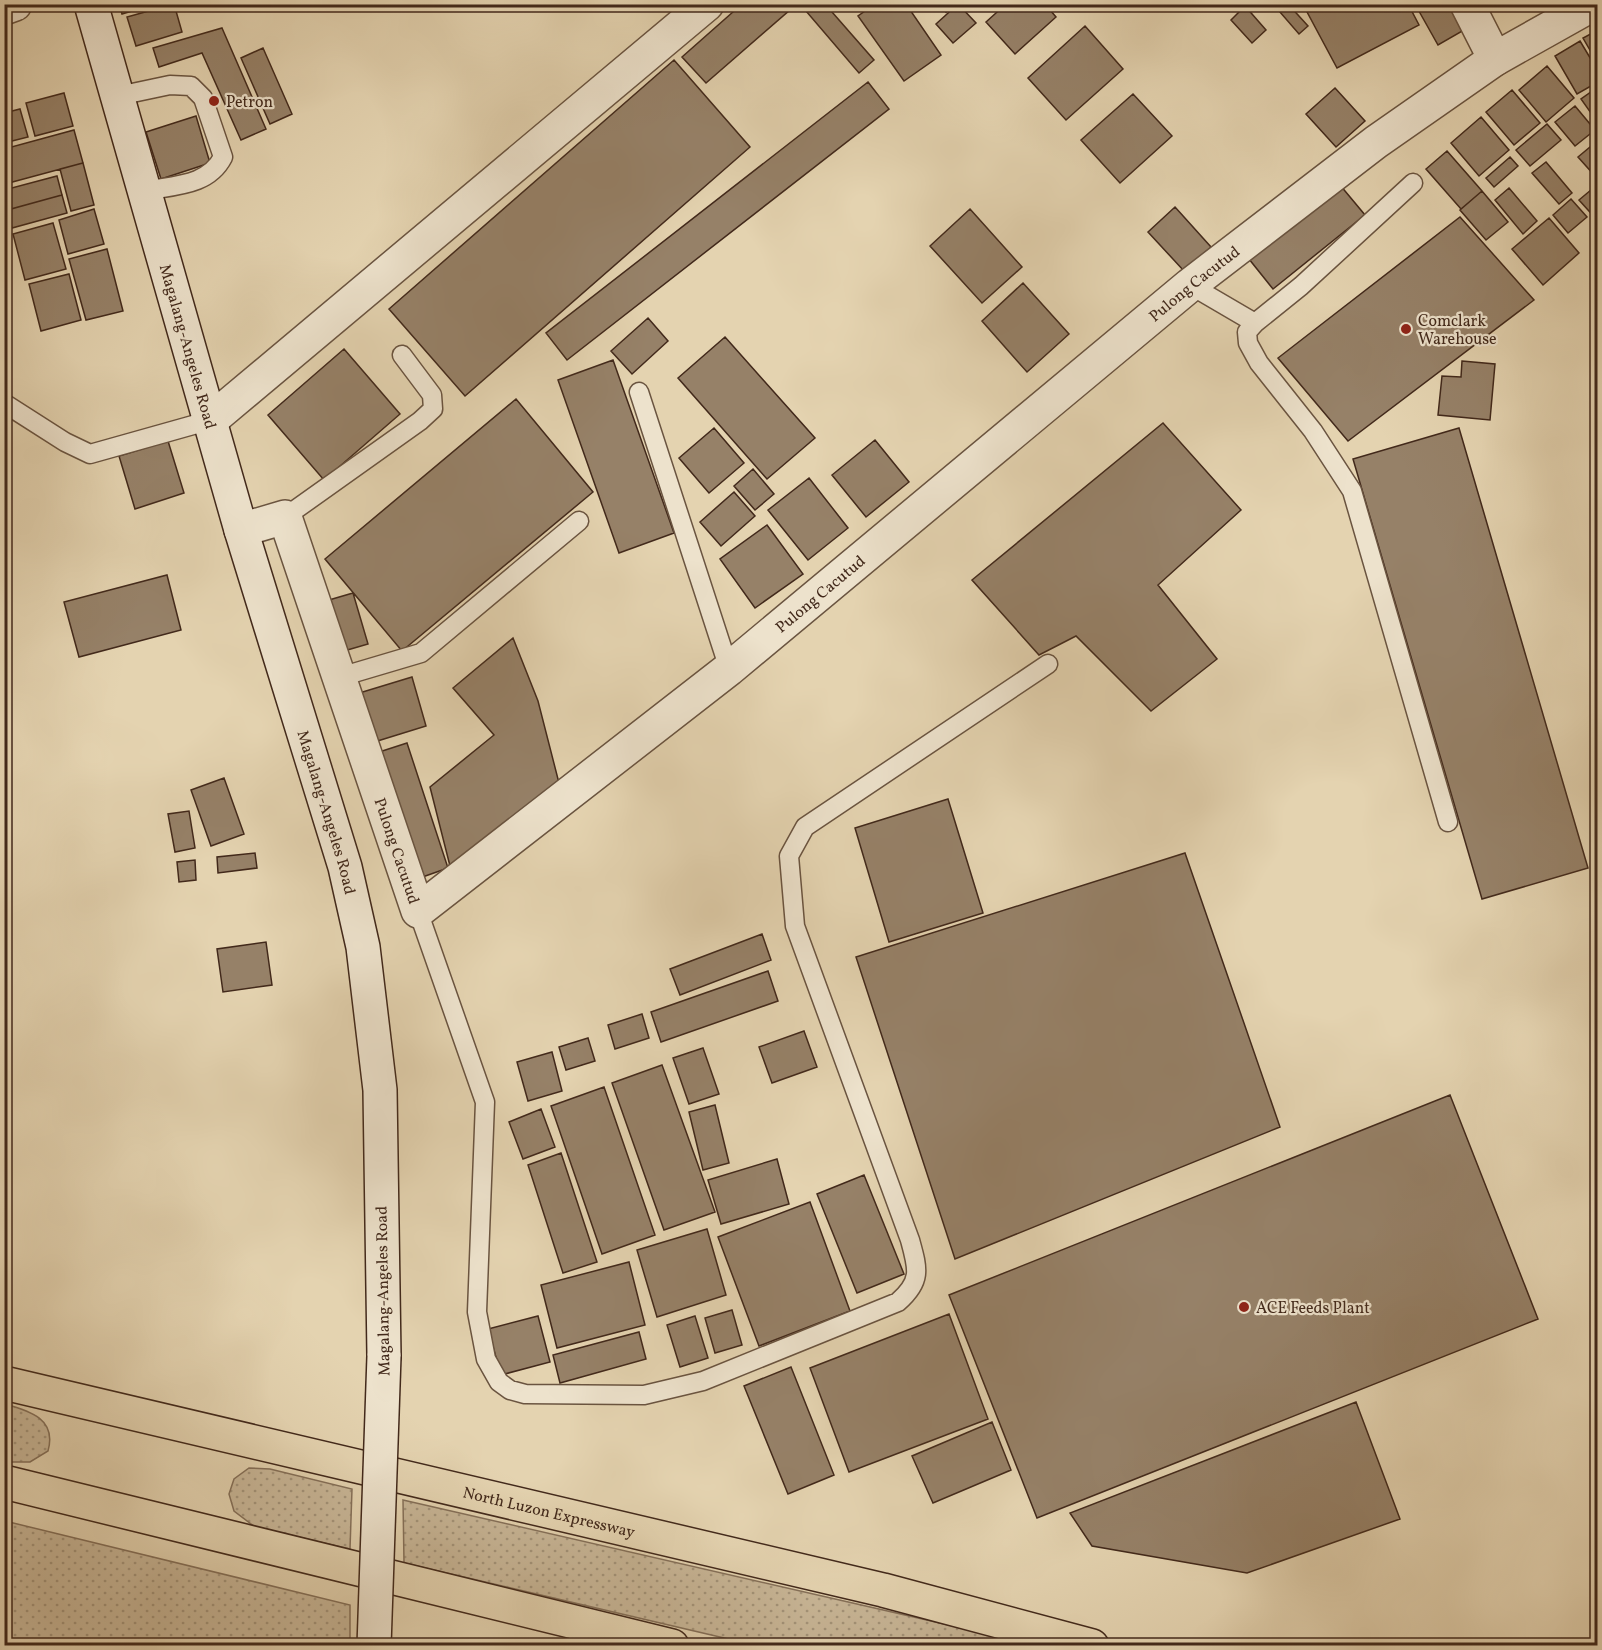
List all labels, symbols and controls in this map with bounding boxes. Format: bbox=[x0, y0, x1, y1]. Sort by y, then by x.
place label: Petron bbox=[226, 92, 273, 114]
marker: Petron bbox=[207, 94, 221, 108]
street label: Pulong Cacutud bbox=[1145, 241, 1245, 328]
street label: Magalang-Angeles Road bbox=[153, 262, 221, 432]
place label: Comclark Warehouse bbox=[1418, 311, 1497, 351]
marker: Comclark Warehouse bbox=[1399, 322, 1413, 336]
street label: Pulong Cacutud bbox=[771, 551, 871, 639]
street label: Magalang-Angeles Road bbox=[290, 728, 360, 897]
street label: Pulong Cacutud bbox=[368, 795, 424, 907]
street label: Magalang-Angeles Road bbox=[372, 1206, 396, 1376]
place label: ACE Feeds Plant bbox=[1256, 1298, 1370, 1320]
marker: ACE Feeds Plant bbox=[1237, 1300, 1251, 1314]
street label: North Luzon Expressway bbox=[460, 1482, 637, 1544]

